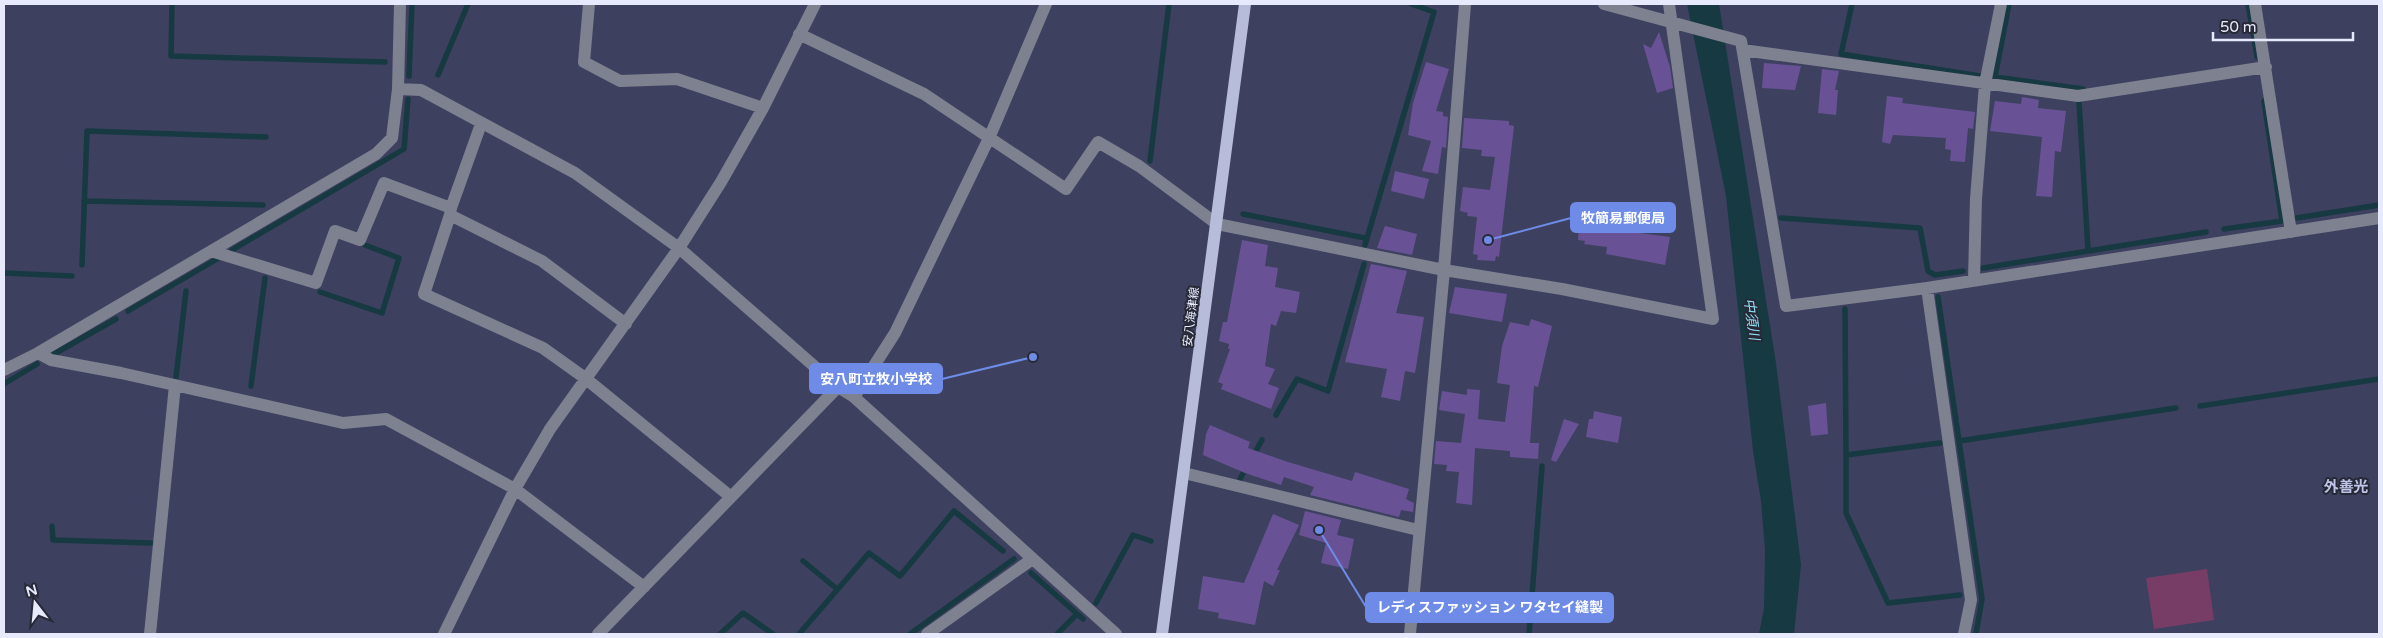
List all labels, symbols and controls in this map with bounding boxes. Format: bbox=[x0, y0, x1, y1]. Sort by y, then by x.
scale bar bbox=[2213, 10, 2353, 42]
text: 50 m bbox=[2220, 18, 2257, 36]
callout: 牧簡易郵便局 bbox=[1571, 203, 1675, 232]
text: 牧簡易郵便局 bbox=[1581, 210, 1665, 227]
street label: 安八海津線 bbox=[1180, 286, 1202, 348]
water label: 中須川 bbox=[1740, 297, 1763, 343]
callout: 安八町立牧小学校 bbox=[810, 364, 942, 393]
text: 安八町立牧小学校 bbox=[820, 371, 932, 388]
district label: 外善光 bbox=[2323, 478, 2369, 496]
north arrow bbox=[10, 578, 60, 628]
text: N bbox=[24, 581, 39, 601]
callout: レディスファッション ワタセイ縫製 bbox=[1366, 593, 1613, 622]
text: レディスファッション ワタセイ縫製 bbox=[1377, 599, 1603, 616]

